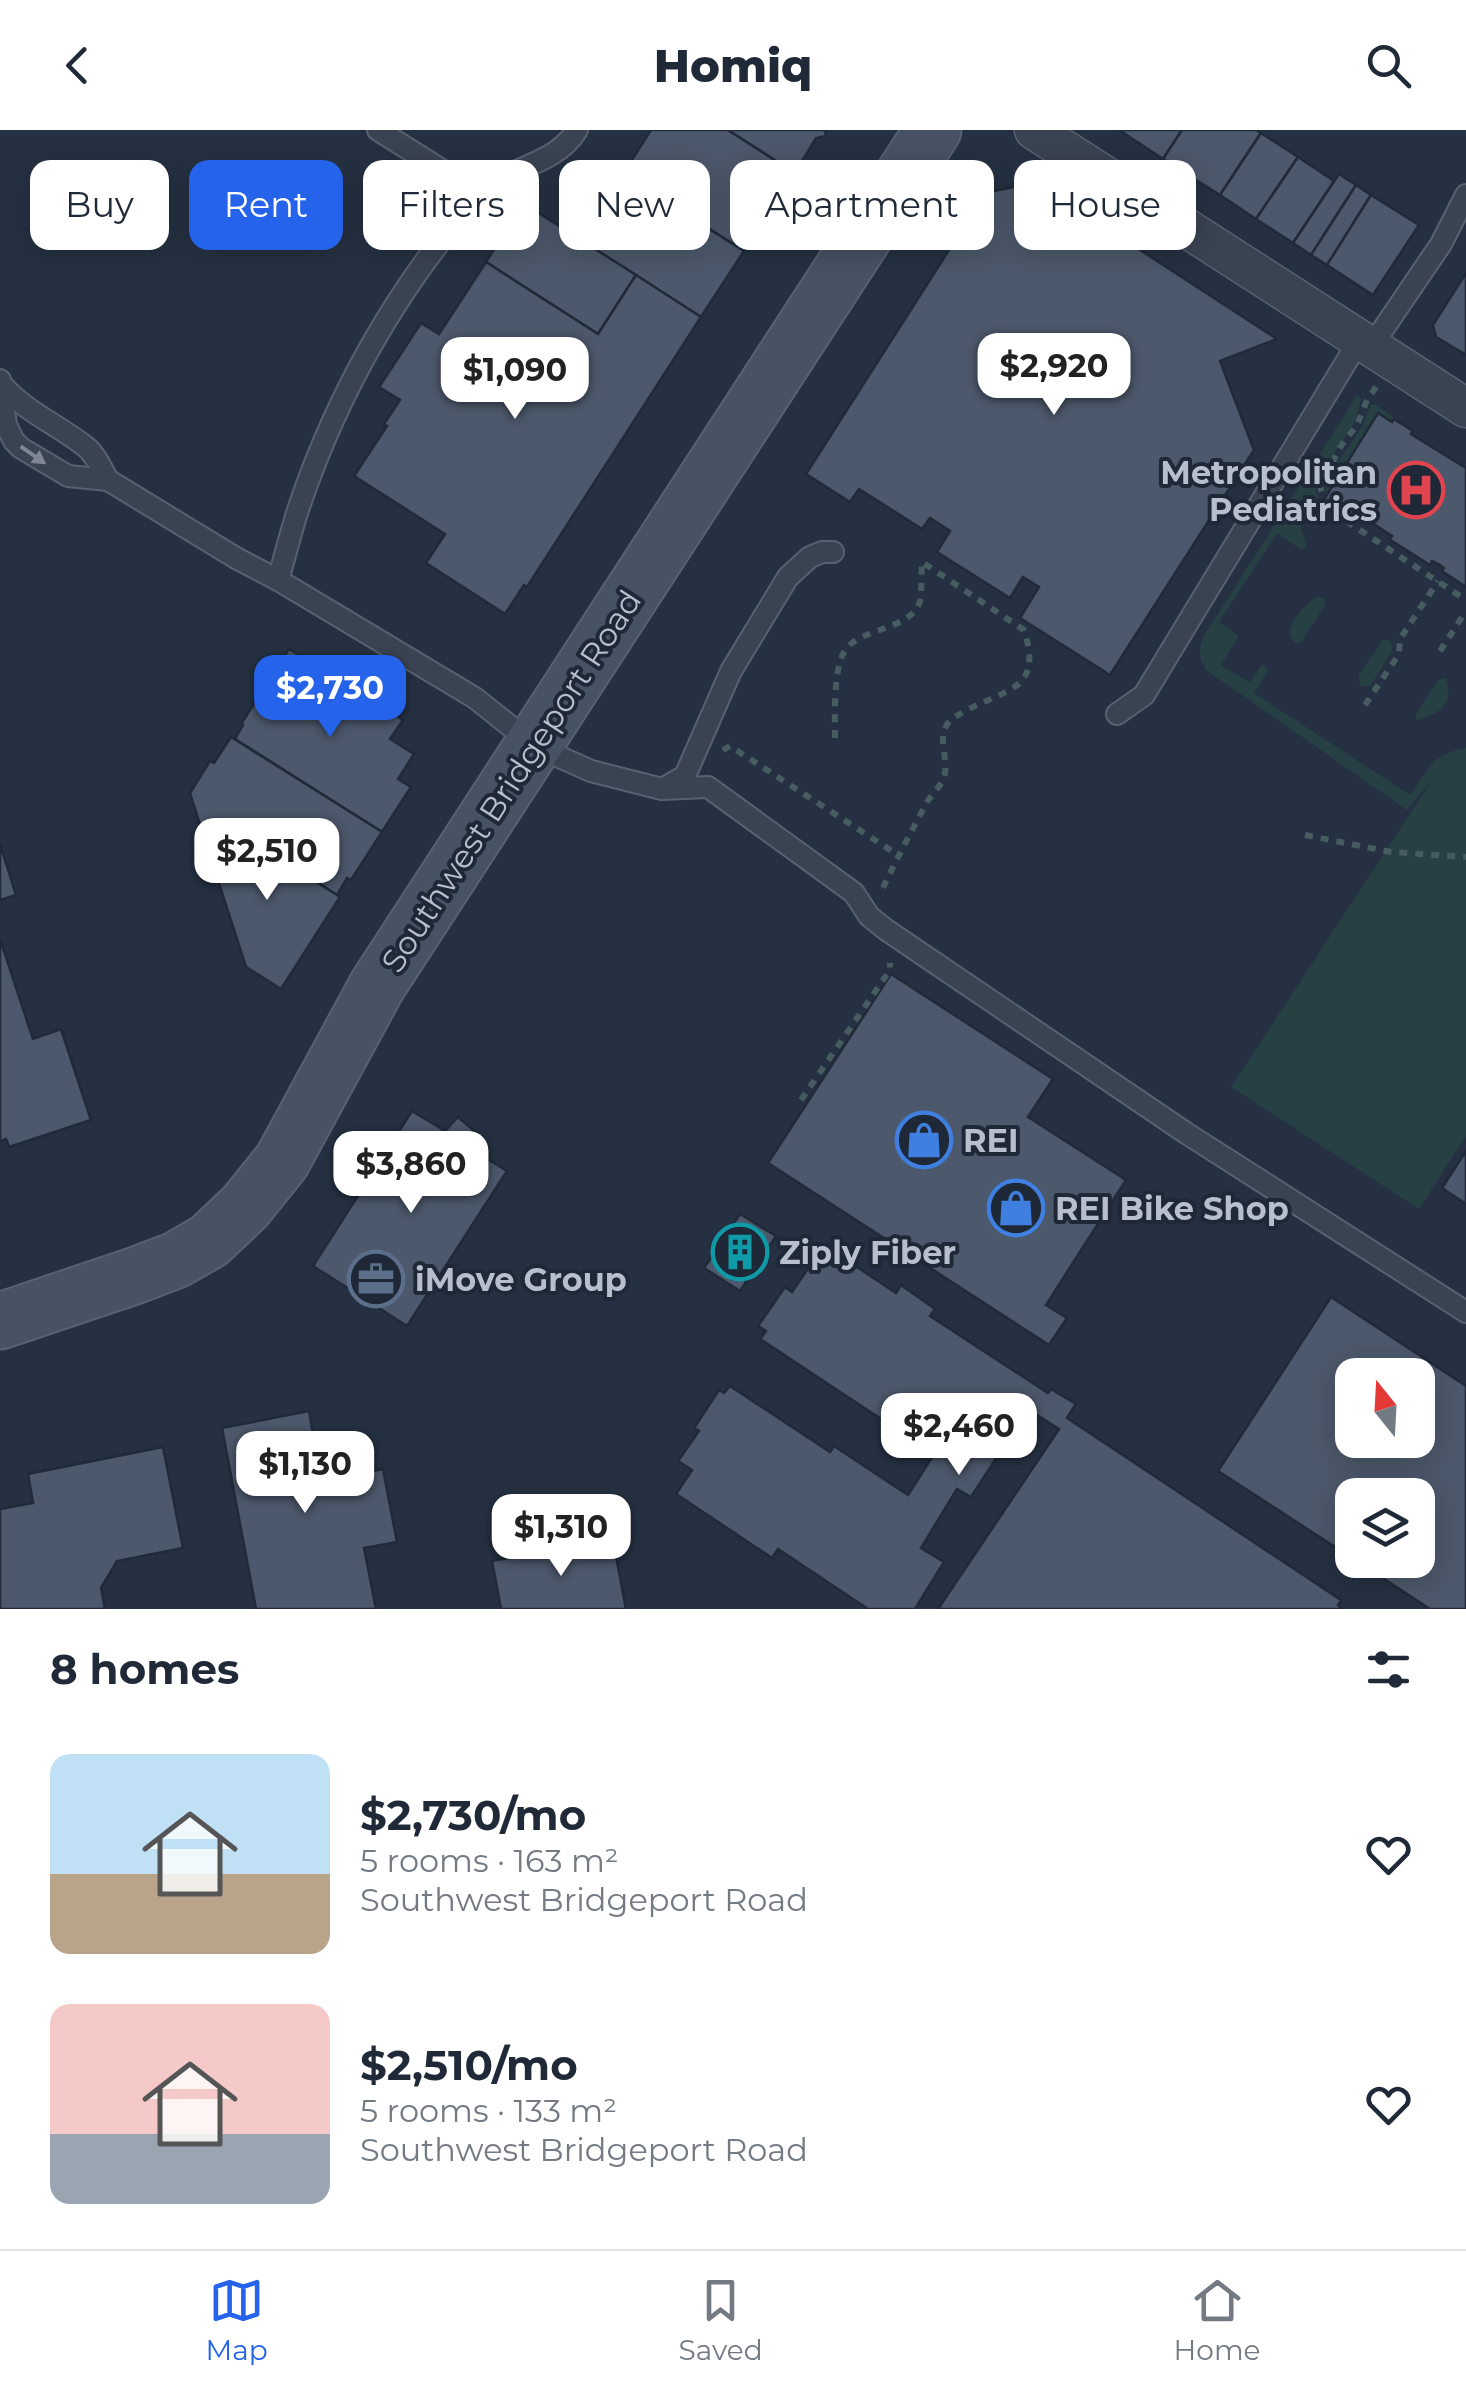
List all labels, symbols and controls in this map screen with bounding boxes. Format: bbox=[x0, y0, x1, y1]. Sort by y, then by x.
icon: back bbox=[50, 38, 105, 93]
text: Homiq bbox=[654, 38, 812, 93]
icon: search bbox=[1361, 38, 1416, 93]
chip: Buy bbox=[30, 160, 169, 250]
chip: Rent bbox=[189, 160, 343, 250]
chip: Filters bbox=[363, 160, 539, 250]
chip: New bbox=[559, 160, 710, 250]
chip: Apartment bbox=[730, 160, 994, 250]
chip: House bbox=[1014, 160, 1196, 250]
pin: $2,920 bbox=[973, 333, 1135, 418]
pin: $1,090 bbox=[434, 337, 596, 422]
text: $2,920 bbox=[1000, 346, 1108, 385]
text: $1,090 bbox=[463, 350, 567, 389]
one-way arrow bbox=[19, 445, 46, 464]
place label: Metropolitan Pediatrics bbox=[1160, 453, 1377, 529]
hospital icon: Metropolitan Pediatrics bbox=[1386, 460, 1446, 520]
street label: Southwest Bridgeport Road bbox=[373, 583, 649, 979]
pin: $2,730 bbox=[249, 655, 411, 740]
text: $2,730 bbox=[276, 668, 384, 707]
pin: $2,510 bbox=[186, 818, 348, 903]
text: $2,510 bbox=[216, 831, 318, 870]
shop icon: REI bbox=[894, 1110, 954, 1170]
place label: REI bbox=[963, 1121, 1019, 1160]
pin: $3,860 bbox=[330, 1131, 492, 1216]
text: $3,860 bbox=[355, 1144, 467, 1183]
shop icon: REI Bike Shop bbox=[986, 1178, 1046, 1238]
place label: REI Bike Shop bbox=[1055, 1189, 1289, 1228]
building icon: Ziply Fiber bbox=[710, 1222, 770, 1282]
place label: Ziply Fiber bbox=[779, 1233, 956, 1272]
office icon: iMove Group bbox=[346, 1249, 406, 1309]
place label: iMove Group bbox=[415, 1260, 627, 1299]
north arrow bbox=[1335, 1358, 1435, 1458]
map controls bbox=[1335, 1358, 1435, 1578]
pin: $2,460 bbox=[878, 1393, 1040, 1478]
text: $2,460 bbox=[903, 1406, 1015, 1445]
pin: $1,130 bbox=[224, 1431, 386, 1516]
text: $1,130 bbox=[258, 1444, 352, 1483]
button: layers bbox=[1335, 1478, 1435, 1578]
pin: $1,310 bbox=[480, 1494, 642, 1579]
text: $1,310 bbox=[514, 1507, 608, 1546]
icon: filters bbox=[1361, 1642, 1416, 1697]
text: 8 homes bbox=[50, 1643, 239, 1695]
text: $2,730/mo bbox=[360, 1789, 586, 1841]
icon: home bbox=[130, 1794, 250, 1914]
icon: heart bbox=[1361, 1827, 1416, 1882]
text: 5 rooms · 163 m² bbox=[360, 1841, 619, 1880]
text: Southwest Bridgeport Road bbox=[360, 1880, 808, 1919]
text: $2,510/mo bbox=[360, 2039, 578, 2091]
icon: home bbox=[130, 2044, 250, 2164]
icon: heart bbox=[1361, 2077, 1416, 2132]
text: 5 rooms · 133 m² bbox=[360, 2091, 617, 2130]
text: Southwest Bridgeport Road bbox=[360, 2130, 808, 2169]
tab: Map bbox=[205, 2273, 268, 2367]
tab: Saved bbox=[679, 2273, 763, 2367]
tab: Home bbox=[1174, 2273, 1261, 2367]

